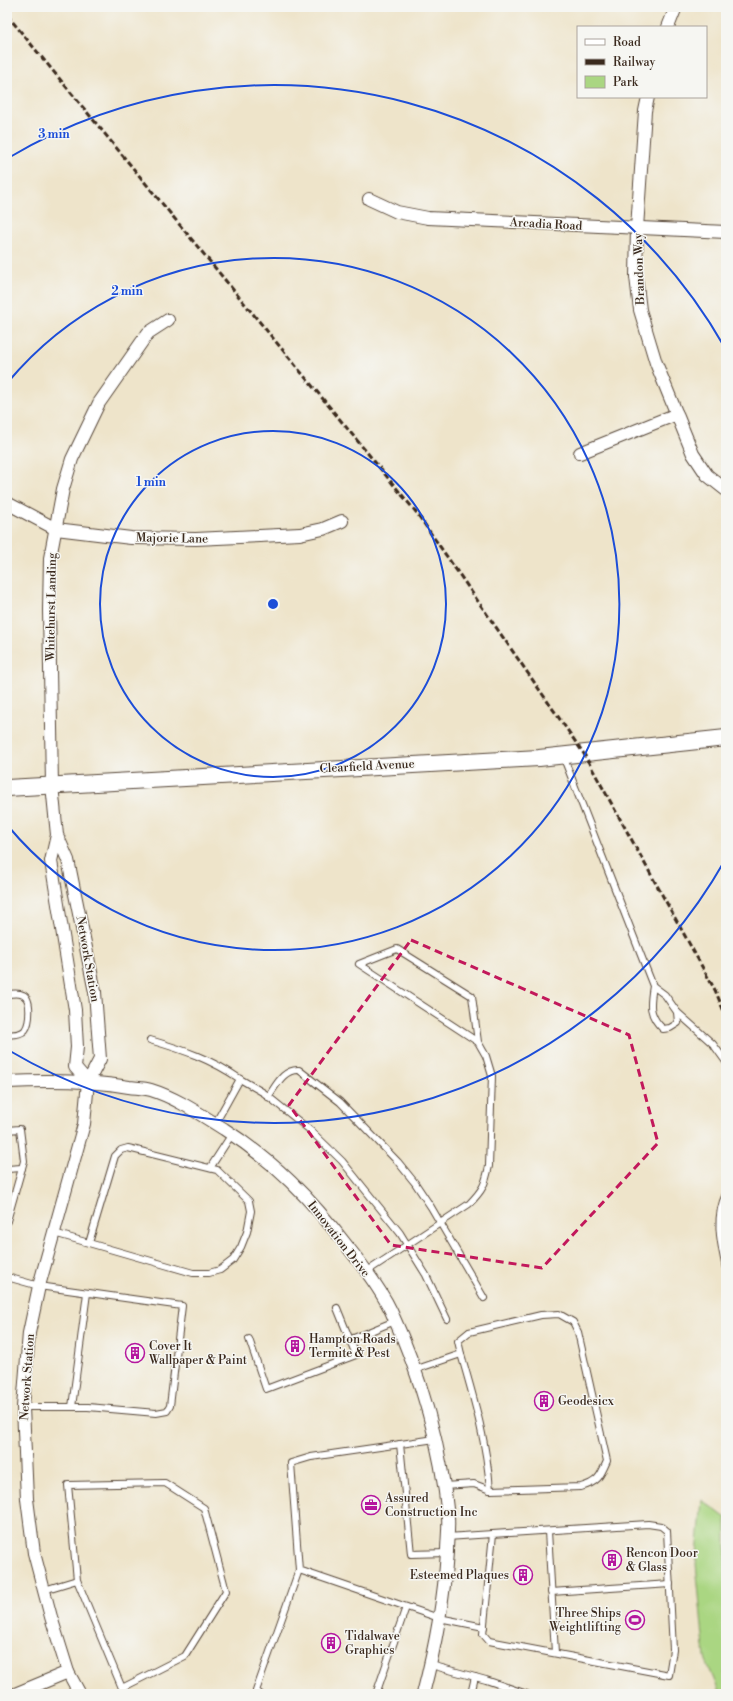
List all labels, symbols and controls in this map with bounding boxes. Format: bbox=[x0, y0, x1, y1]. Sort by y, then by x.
legend bbox=[577, 26, 707, 98]
text: Road bbox=[613, 35, 641, 50]
text: Railway bbox=[613, 55, 655, 70]
text: Park bbox=[613, 75, 639, 90]
text: 3 min bbox=[38, 127, 70, 142]
street label: Arcadia Road bbox=[508, 215, 583, 234]
street label: Brandon Way bbox=[631, 233, 648, 306]
text: 2 min bbox=[111, 284, 143, 299]
text: 1 min bbox=[136, 475, 167, 490]
street label: Majorie Lane bbox=[136, 530, 208, 547]
street label: Whitehurst Landing bbox=[43, 552, 60, 662]
centre of rings bbox=[266, 597, 280, 611]
street label: Clearfield Avenue bbox=[319, 757, 415, 776]
street label: Network Station bbox=[73, 915, 102, 1003]
street label: Innovation Drive bbox=[304, 1198, 373, 1280]
place label: Hampton Roads Termite & Pest bbox=[309, 1332, 396, 1361]
street label: Network Station bbox=[17, 1333, 38, 1421]
building icon: Hampton Roads Termite & Pest bbox=[284, 1335, 306, 1357]
place label: Cover It Wallpaper & Paint bbox=[148, 1339, 248, 1368]
building icon: Cover It Wallpaper & Paint bbox=[124, 1342, 146, 1364]
building icon: Geodesicx bbox=[533, 1390, 555, 1412]
place label: Geodesicx bbox=[558, 1394, 615, 1409]
place label: Assured Construction Inc bbox=[384, 1491, 478, 1520]
office icon: Assured Construction Inc bbox=[360, 1494, 382, 1516]
place label: Rencon Door & Glass bbox=[626, 1546, 698, 1575]
building icon: Rencon Door & Glass bbox=[601, 1549, 623, 1571]
building icon: Esteemed Plaques bbox=[512, 1564, 534, 1586]
place label: Esteemed Plaques bbox=[410, 1568, 509, 1583]
place label: Three Ships Weightlifting bbox=[548, 1606, 622, 1635]
sports icon: Three Ships Weightlifting bbox=[624, 1609, 646, 1631]
place label: Tidalwave Graphics bbox=[345, 1629, 400, 1658]
building icon: Tidalwave Graphics bbox=[320, 1632, 342, 1654]

